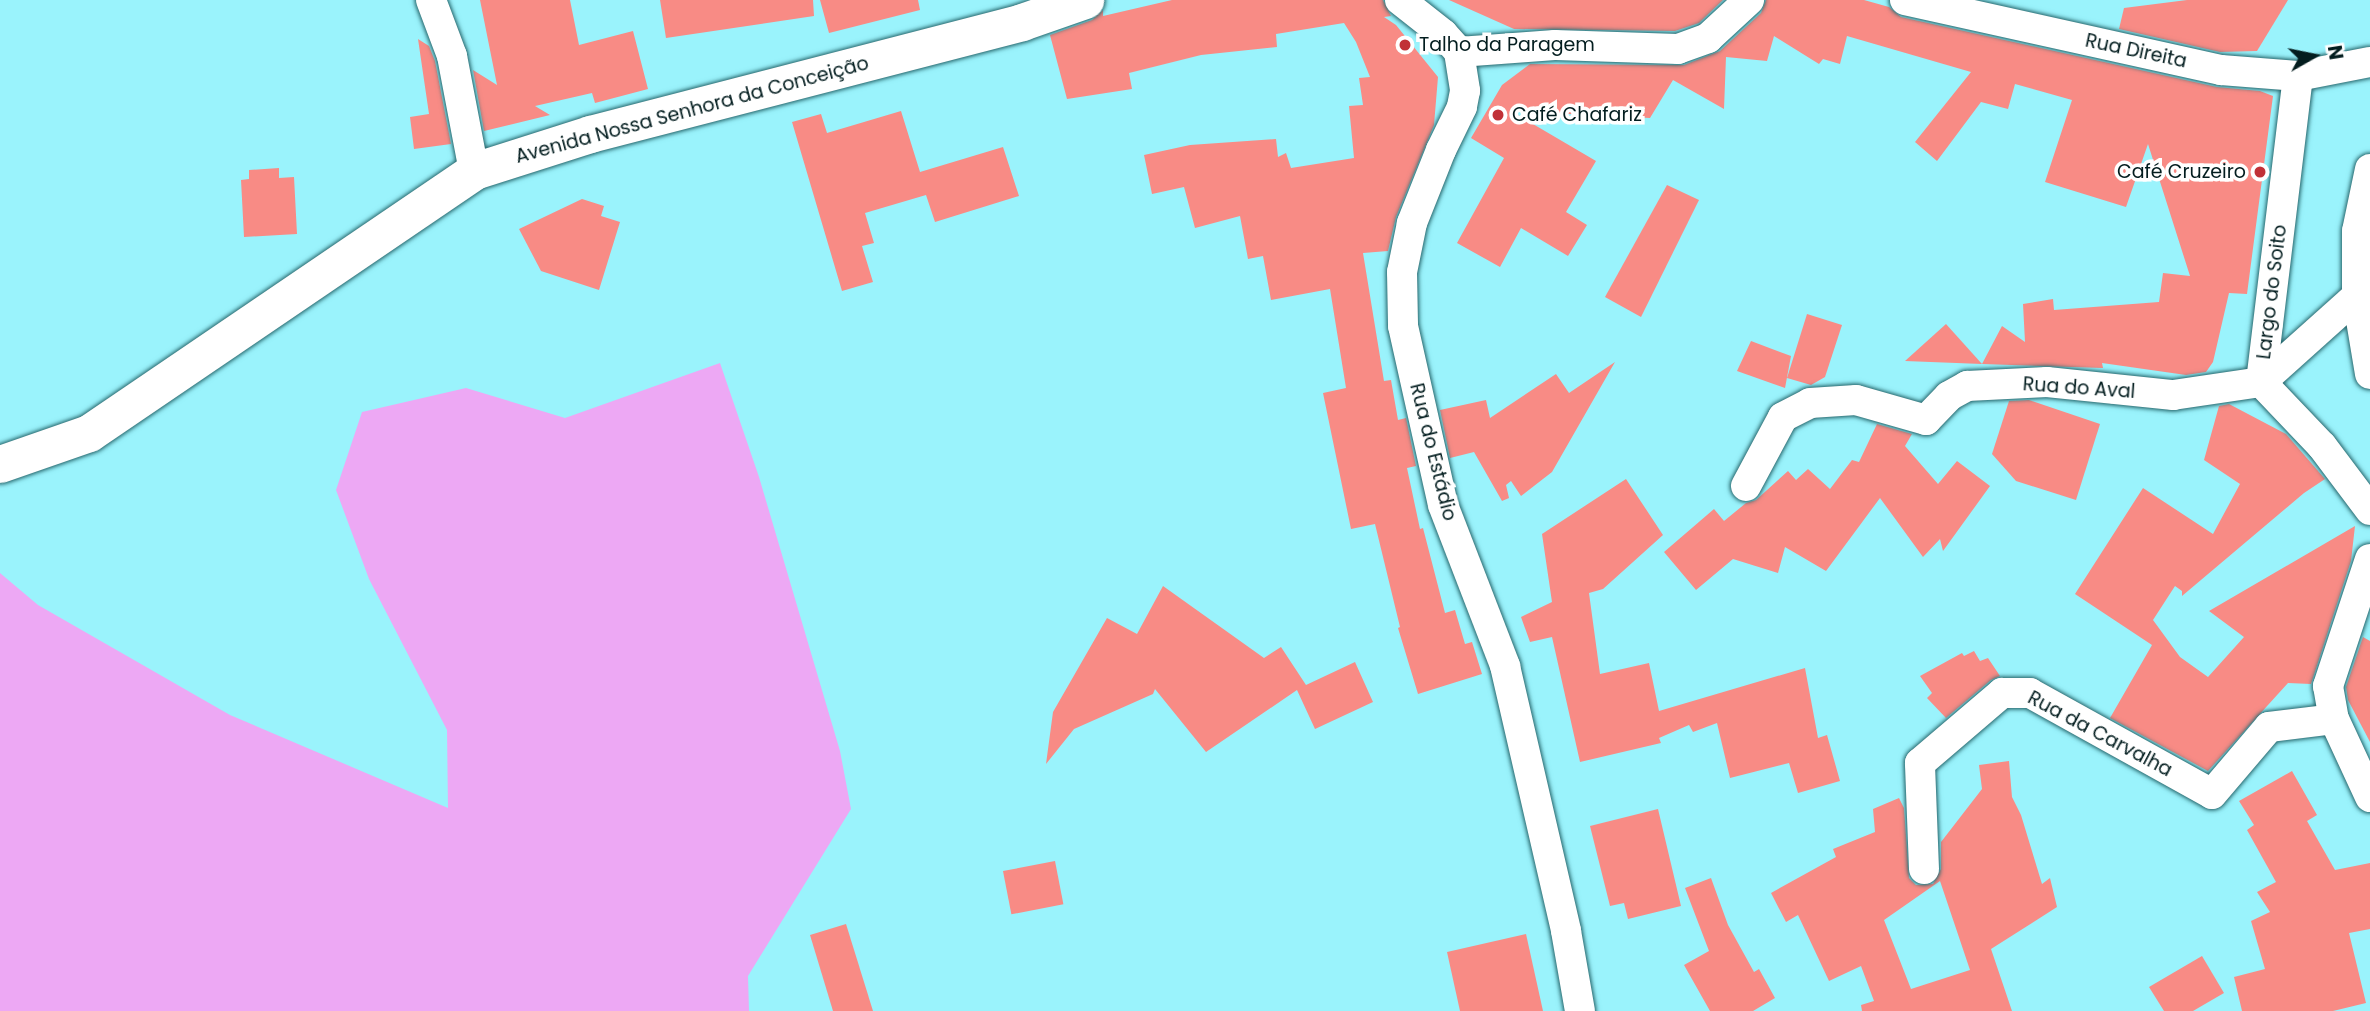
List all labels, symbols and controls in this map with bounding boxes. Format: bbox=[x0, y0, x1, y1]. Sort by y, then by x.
north arrow bbox=[2279, 21, 2349, 91]
street label: Rua Direita bbox=[2083, 29, 2189, 73]
place label: Talho da Paragem bbox=[1419, 34, 1595, 56]
marker: Talho da Paragem bbox=[1397, 37, 1413, 53]
text: N bbox=[2321, 43, 2350, 62]
street label: Avenida Nossa Senhora da Conceição bbox=[513, 52, 871, 168]
place label: Café Chafariz bbox=[1512, 104, 1642, 126]
marker: Café Chafariz bbox=[1490, 107, 1506, 123]
place label: Café Cruzeiro bbox=[2117, 161, 2246, 183]
marker: Café Cruzeiro bbox=[2252, 164, 2268, 180]
street label: Largo do Soito bbox=[2252, 223, 2292, 361]
street label: Rua do Aval bbox=[2022, 373, 2136, 403]
street label: Rua do Estádio bbox=[1405, 381, 1461, 523]
street label: Rua da Carvalha bbox=[2024, 686, 2176, 782]

